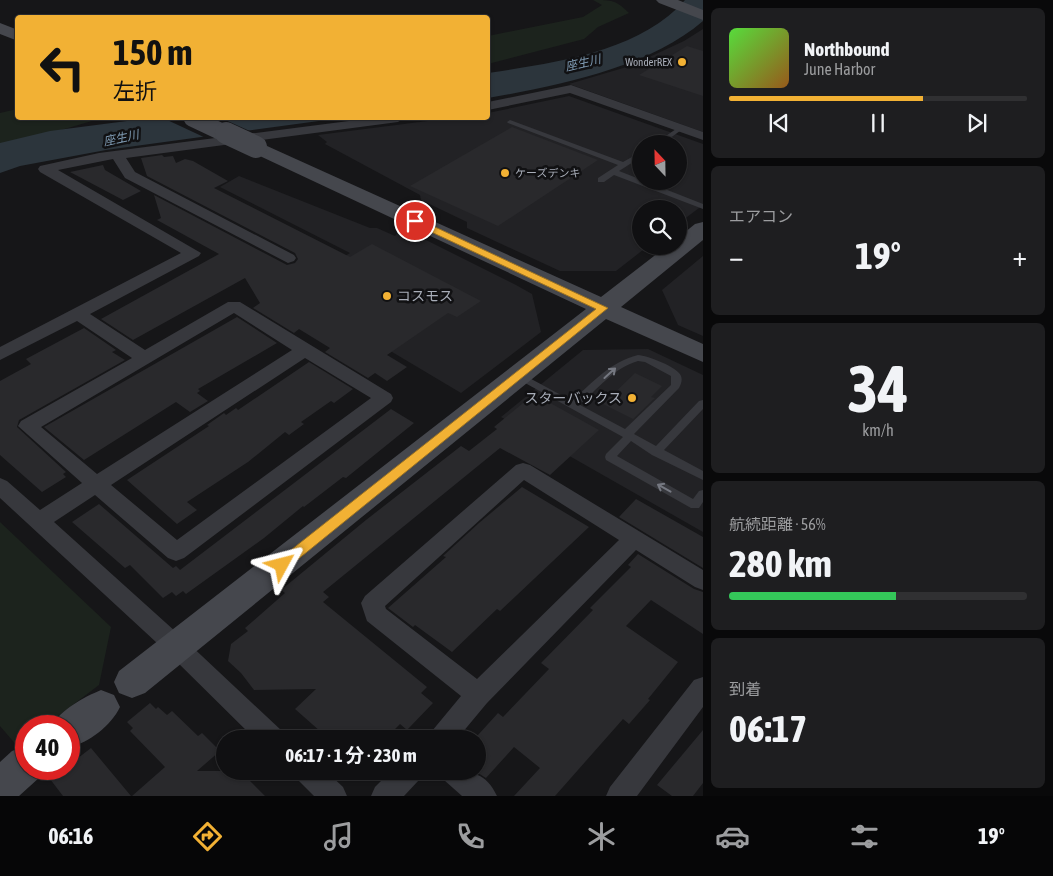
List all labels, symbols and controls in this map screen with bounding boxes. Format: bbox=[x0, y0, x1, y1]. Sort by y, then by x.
text: 150 m bbox=[113, 32, 192, 72]
icon: left bbox=[30, 35, 95, 100]
text: Northbound bbox=[804, 38, 890, 60]
water label: 座生川 bbox=[564, 52, 604, 74]
place label: WonderREX bbox=[625, 56, 672, 68]
marker: WonderREX bbox=[676, 56, 688, 68]
text: June Harbor bbox=[804, 60, 875, 78]
text: 左折 bbox=[113, 78, 157, 104]
icon: previous bbox=[765, 109, 793, 137]
icon: pause bbox=[864, 109, 892, 137]
icon: next bbox=[963, 109, 991, 137]
water label: 座生川 bbox=[102, 127, 142, 149]
north arrow bbox=[632, 135, 688, 190]
map controls bbox=[632, 135, 687, 255]
marker: ケーズデンキ bbox=[499, 167, 511, 179]
place label: ケーズデンキ bbox=[515, 167, 580, 179]
pin bbox=[394, 200, 436, 242]
button: search bbox=[632, 200, 687, 255]
icon: arrive bbox=[401, 207, 429, 235]
text: エアコン bbox=[729, 207, 793, 225]
text: 19° bbox=[855, 234, 901, 277]
text: − bbox=[729, 240, 744, 272]
text: + bbox=[1012, 240, 1027, 272]
place label: コスモス bbox=[397, 288, 453, 304]
marker: コスモス bbox=[381, 290, 393, 302]
text: 34 bbox=[847, 351, 909, 426]
one-way arrow bbox=[603, 367, 616, 379]
place label: スターバックス bbox=[525, 390, 622, 406]
marker: スターバックス bbox=[626, 392, 638, 404]
text: km/h bbox=[862, 421, 894, 439]
one-way arrow bbox=[658, 482, 672, 492]
text: 航続距離 · 56% bbox=[729, 515, 826, 533]
position arrow bbox=[255, 538, 307, 590]
text: 280 km bbox=[729, 542, 832, 585]
text: 到着 bbox=[729, 680, 761, 698]
text: 06:17 bbox=[729, 707, 807, 750]
speed limit sign: 40 bbox=[15, 715, 80, 780]
text: 06:17 · 1 分 · 230 m bbox=[285, 744, 417, 766]
icon: directions bbox=[190, 819, 225, 854]
icon: music bbox=[321, 819, 356, 854]
icon: phone bbox=[453, 819, 488, 854]
icon: climate bbox=[584, 819, 619, 854]
icon: car bbox=[715, 819, 750, 854]
icon: filters bbox=[847, 819, 882, 854]
text: 06:16 bbox=[48, 823, 93, 849]
text: 19° bbox=[978, 823, 1005, 849]

